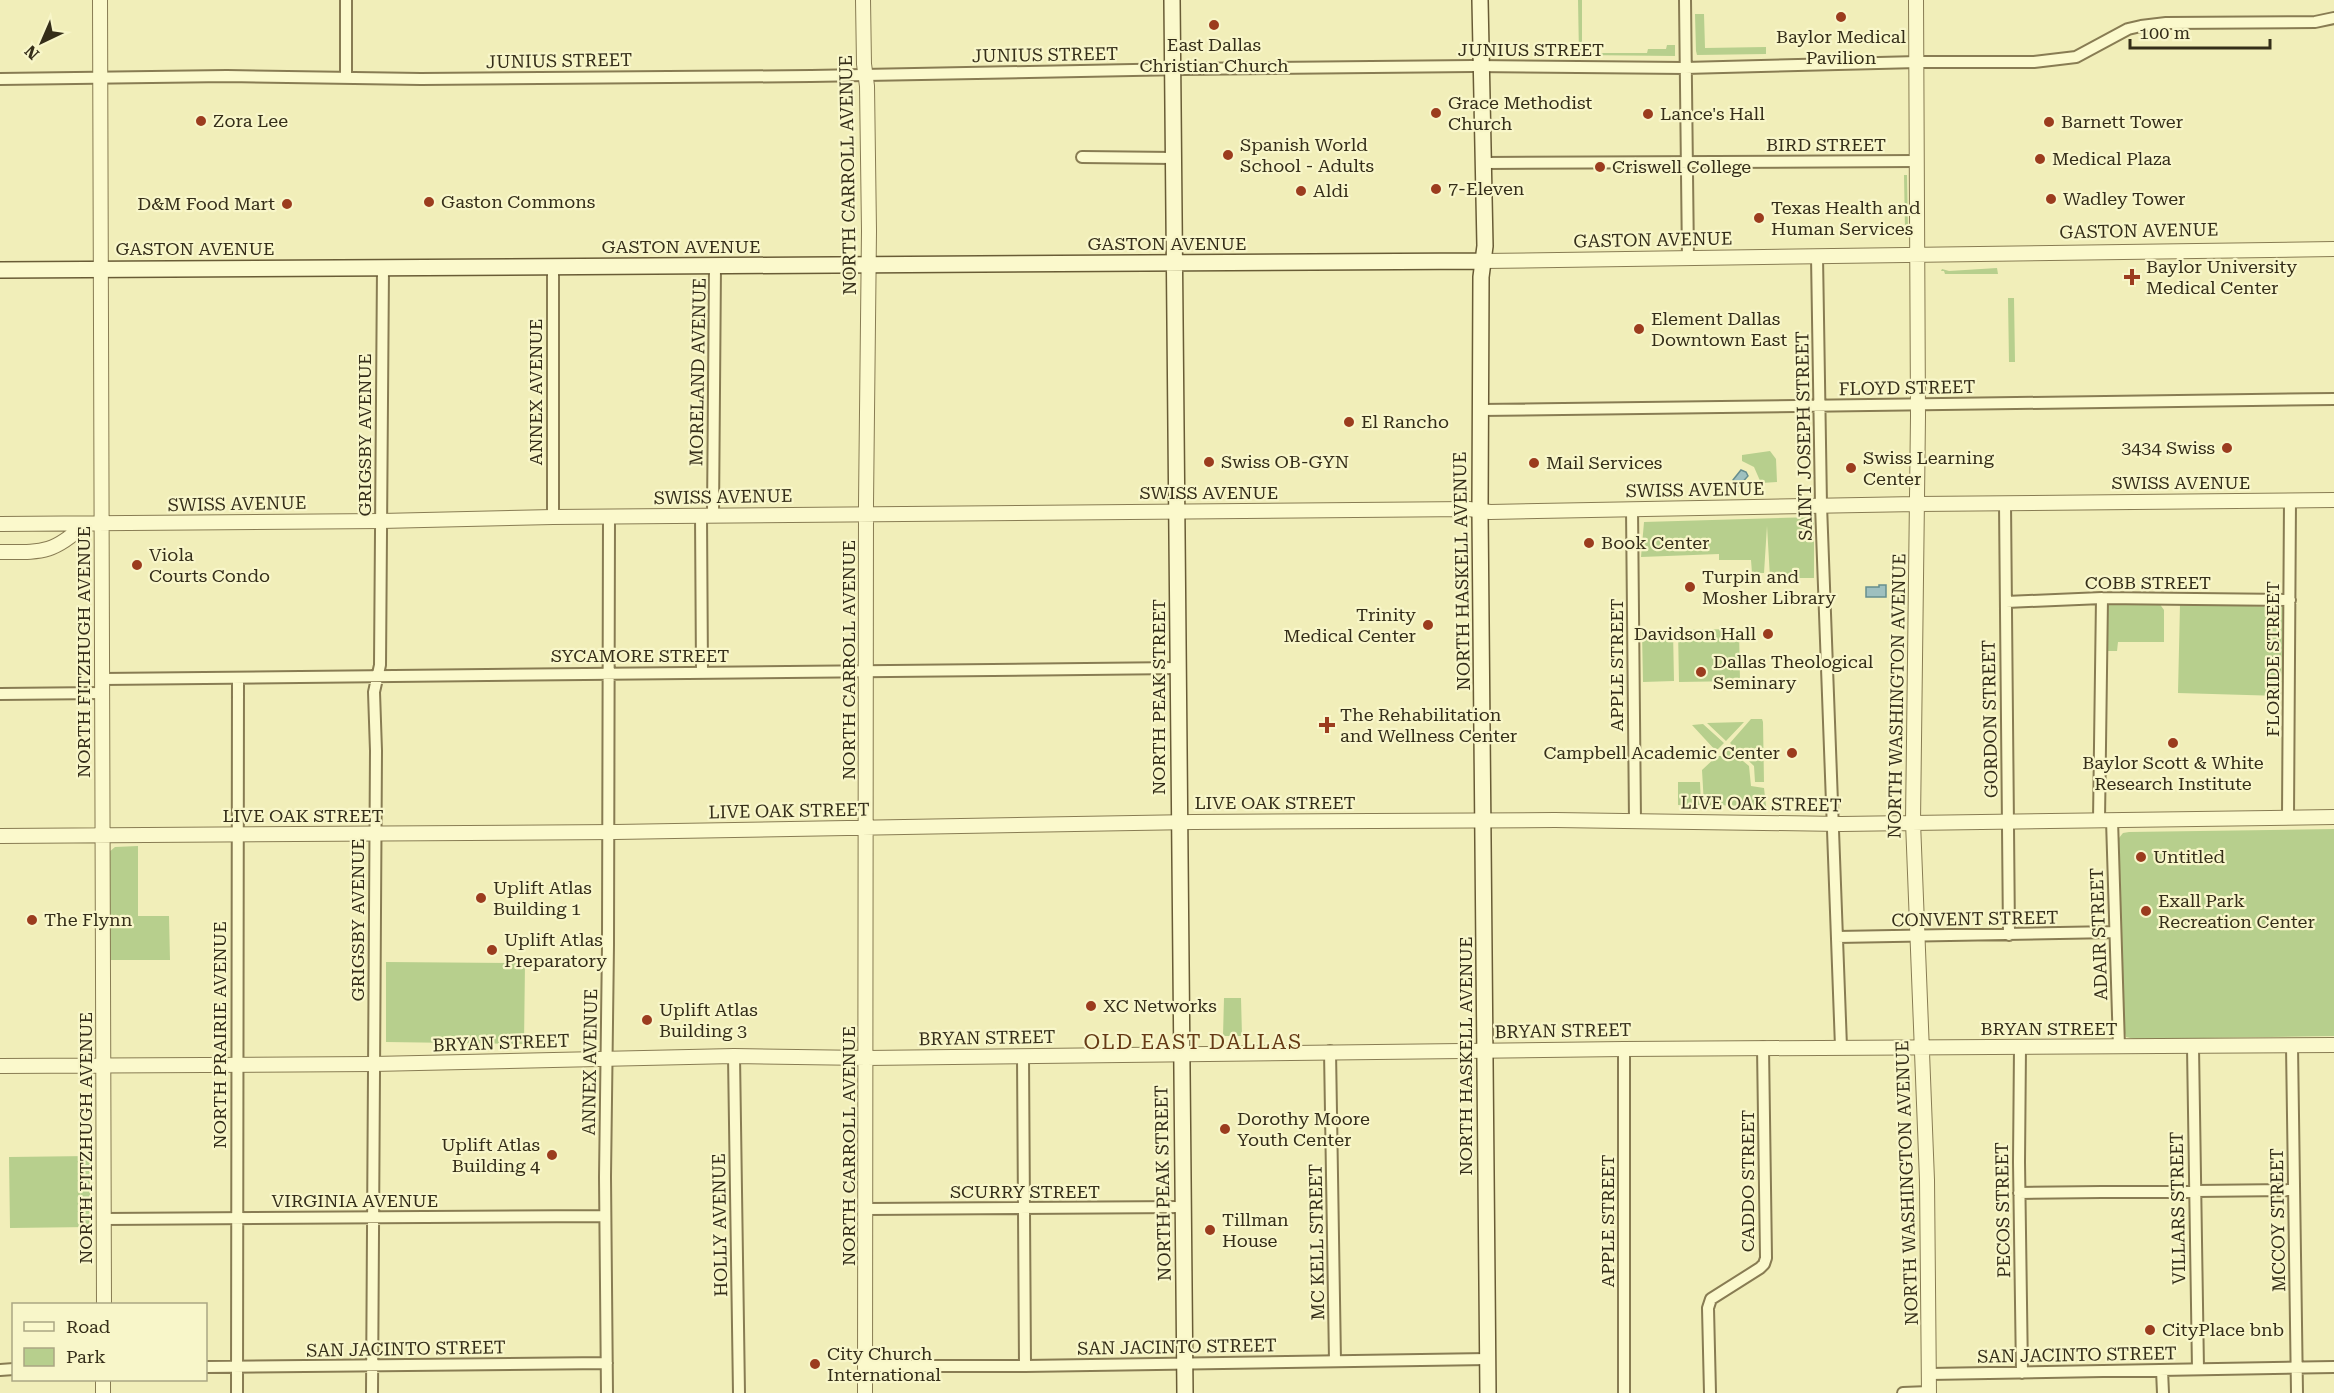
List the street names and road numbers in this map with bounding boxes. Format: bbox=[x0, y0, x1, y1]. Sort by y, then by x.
street label: JUNIUS STREET bbox=[1458, 39, 1604, 60]
street label: JUNIUS STREET bbox=[972, 43, 1118, 66]
street label: JUNIUS STREET bbox=[486, 49, 632, 72]
street label: NORTH CARROLL AVENUE bbox=[835, 55, 860, 295]
street label: BIRD STREET bbox=[1766, 134, 1886, 155]
street label: GASTON AVENUE bbox=[2059, 219, 2219, 242]
street label: GASTON AVENUE bbox=[1573, 228, 1733, 251]
street label: GASTON AVENUE bbox=[1088, 233, 1247, 254]
street label: GASTON AVENUE bbox=[602, 236, 761, 257]
street label: GASTON AVENUE bbox=[116, 238, 275, 259]
street label: MORELAND AVENUE bbox=[685, 278, 710, 466]
street label: ANNEX AVENUE bbox=[525, 319, 546, 465]
street label: SAINT JOSEPH STREET bbox=[1791, 331, 1816, 541]
street label: GRIGSBY AVENUE bbox=[354, 353, 375, 517]
street label: FLOYD STREET bbox=[1838, 376, 1976, 399]
street label: NORTH HASKELL AVENUE bbox=[1449, 451, 1474, 691]
street label: SWISS AVENUE bbox=[2112, 472, 2250, 493]
street label: SWISS AVENUE bbox=[1625, 478, 1765, 501]
street label: SWISS AVENUE bbox=[1140, 482, 1278, 503]
street label: SWISS AVENUE bbox=[653, 485, 793, 508]
street label: SWISS AVENUE bbox=[167, 492, 307, 515]
street label: NORTH FITZHUGH AVENUE bbox=[73, 526, 94, 778]
street label: NORTH CARROLL AVENUE bbox=[838, 540, 859, 780]
street label: NORTH WASHINGTON AVENUE bbox=[1884, 553, 1909, 839]
street label: COBB STREET bbox=[2085, 572, 2211, 593]
street label: FLORIDE STREET bbox=[2262, 581, 2283, 737]
street label: APPLE STREET bbox=[1606, 598, 1627, 732]
street label: NORTH PEAK STREET bbox=[1148, 599, 1169, 795]
street label: GORDON STREET bbox=[1978, 640, 2001, 798]
street label: SYCAMORE STREET bbox=[551, 645, 729, 666]
street label: LIVE OAK STREET bbox=[1194, 792, 1356, 813]
street label: LIVE OAK STREET bbox=[1680, 792, 1842, 815]
street label: LIVE OAK STREET bbox=[708, 799, 870, 822]
street label: LIVE OAK STREET bbox=[222, 805, 384, 826]
street label: GRIGSBY AVENUE bbox=[347, 838, 368, 1002]
street label: ADAIR STREET bbox=[2086, 867, 2111, 1001]
street label: CONVENT STREET bbox=[1891, 907, 2059, 930]
street label: NORTH PRAIRIE AVENUE bbox=[209, 921, 230, 1149]
street label: NORTH HASKELL AVENUE bbox=[1455, 936, 1476, 1176]
street label: ANNEX AVENUE bbox=[578, 988, 601, 1136]
street label: NORTH FITZHUGH AVENUE bbox=[75, 1012, 96, 1264]
street label: BRYAN STREET bbox=[1980, 1018, 2118, 1039]
street label: BRYAN STREET bbox=[1494, 1019, 1632, 1042]
street label: NORTH CARROLL AVENUE bbox=[838, 1026, 859, 1266]
street label: BRYAN STREET bbox=[918, 1026, 1056, 1049]
street label: BRYAN STREET bbox=[432, 1030, 570, 1055]
street label: NORTH WASHINGTON AVENUE bbox=[1891, 1040, 1922, 1326]
street label: NORTH PEAK STREET bbox=[1150, 1085, 1175, 1281]
street label: CADDO STREET bbox=[1737, 1110, 1758, 1252]
street label: VILLARS STREET bbox=[2166, 1131, 2189, 1285]
street label: PECOS STREET bbox=[1991, 1142, 2014, 1278]
street label: MCCOY STREET bbox=[2266, 1148, 2289, 1292]
street label: HOLLY AVENUE bbox=[708, 1153, 731, 1297]
street label: APPLE STREET bbox=[1597, 1154, 1618, 1288]
street label: MC KELL STREET bbox=[1305, 1164, 1328, 1320]
street label: SCURRY STREET bbox=[950, 1181, 1100, 1202]
street label: VIRGINIA AVENUE bbox=[272, 1190, 438, 1211]
street label: SAN JACINTO STREET bbox=[1077, 1334, 1277, 1359]
street label: SAN JACINTO STREET bbox=[306, 1336, 506, 1361]
street label: SAN JACINTO STREET bbox=[1977, 1342, 2177, 1367]

